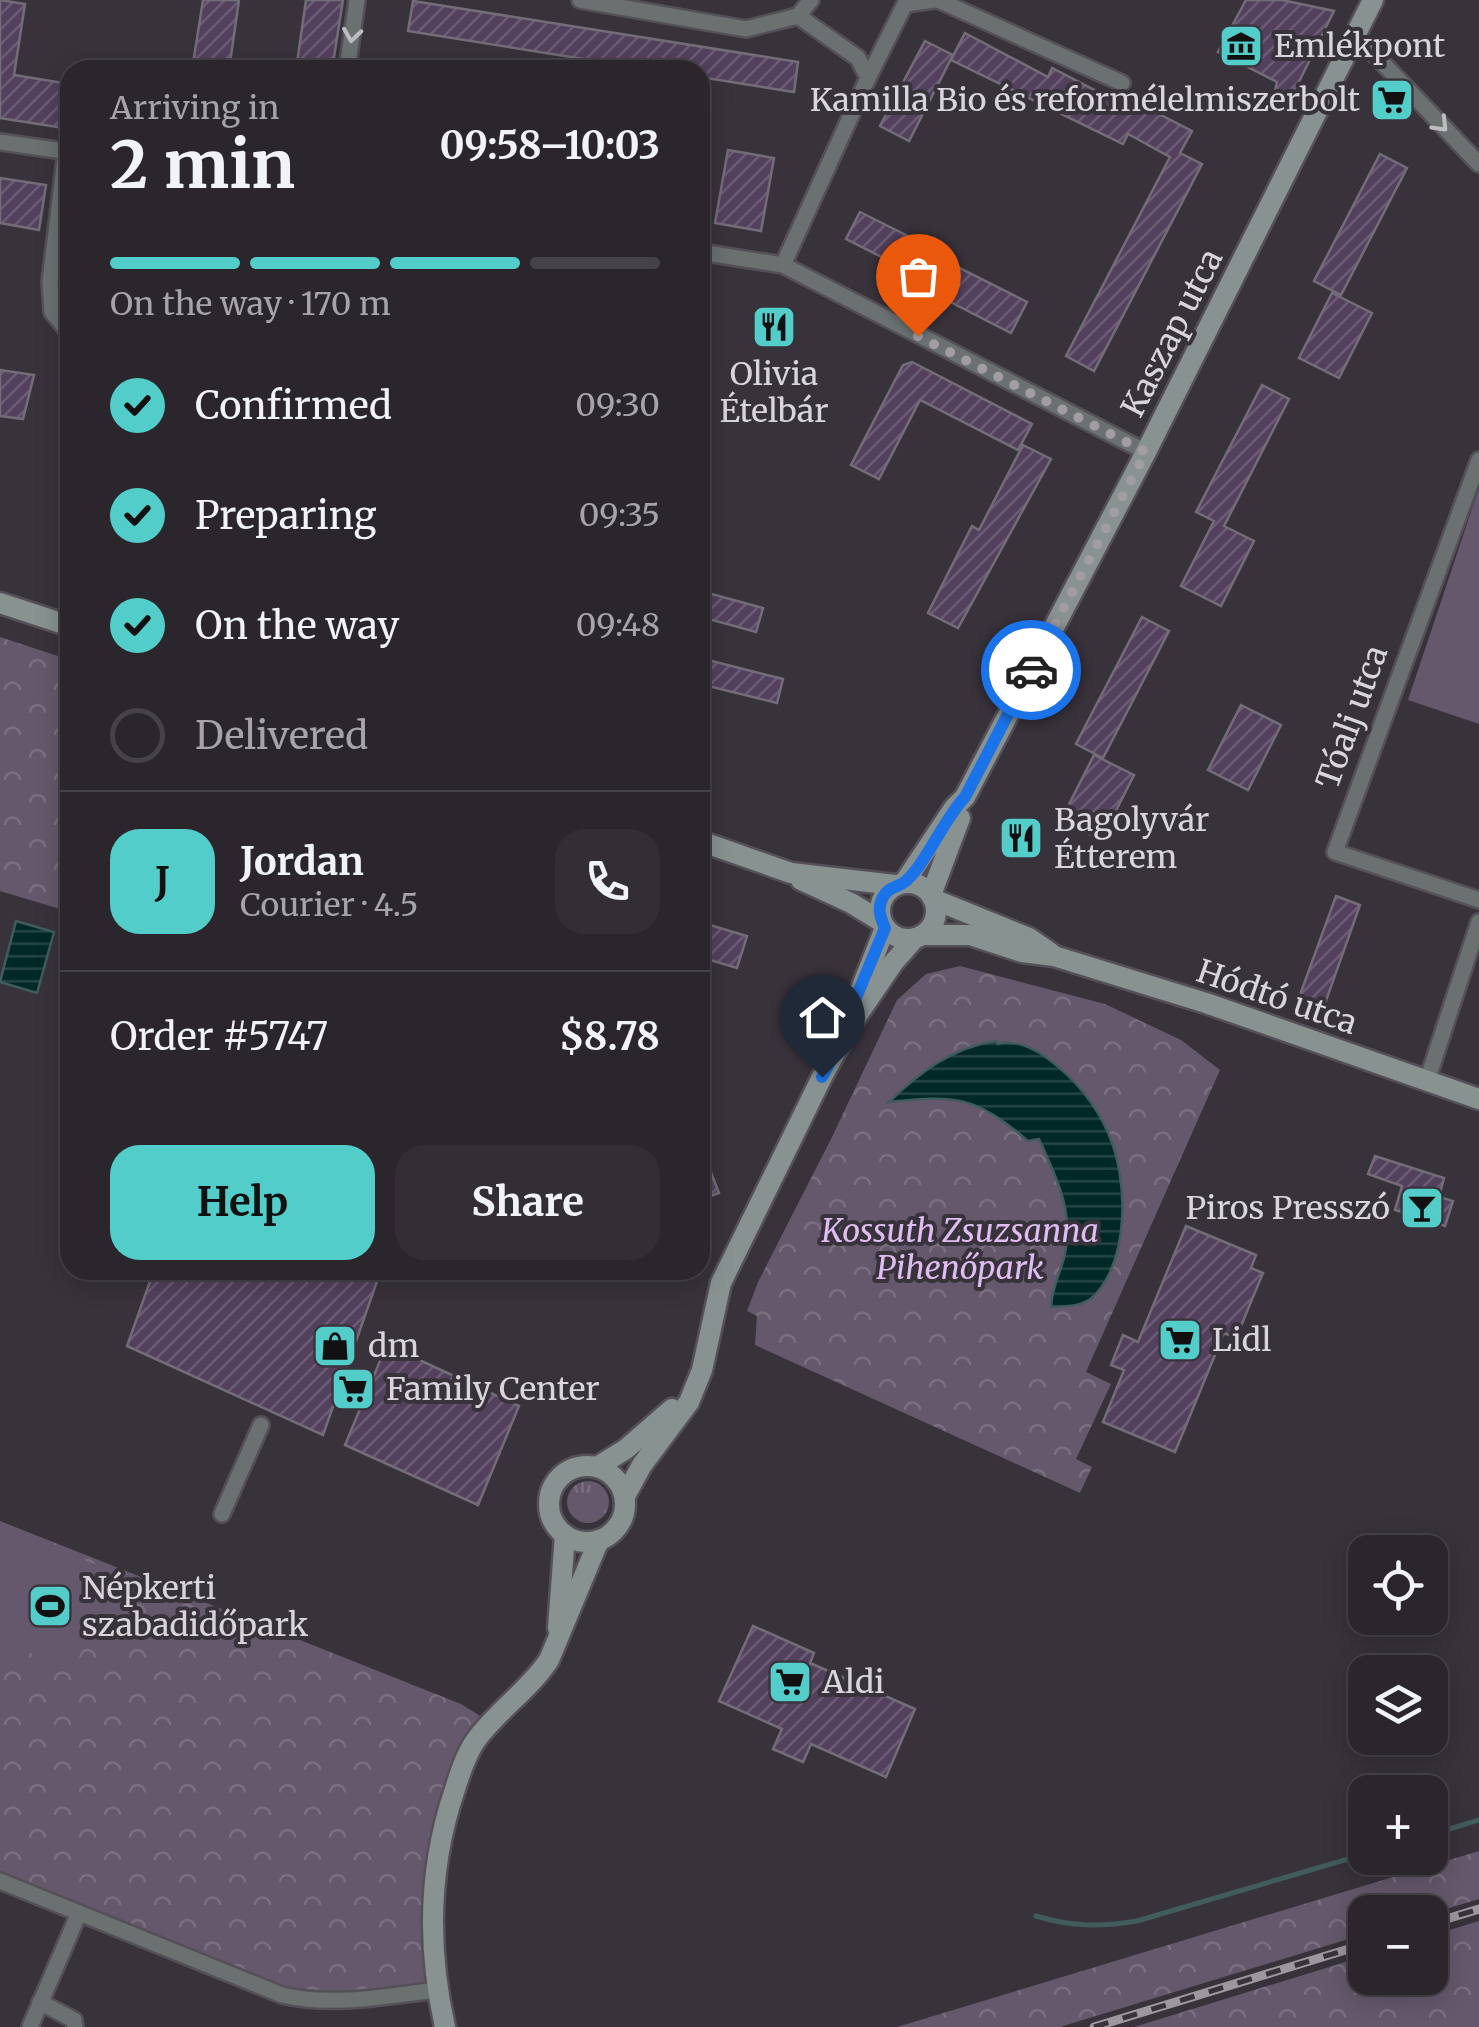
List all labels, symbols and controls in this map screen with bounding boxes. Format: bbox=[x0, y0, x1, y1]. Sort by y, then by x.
museum icon: Emlékpont bbox=[1218, 23, 1264, 69]
place label: Emlékpont bbox=[1274, 26, 1446, 66]
one-way arrow bbox=[342, 27, 363, 43]
supermarket icon: Kamilla Bio és reformélelmiszerbolt bbox=[1369, 77, 1415, 123]
place label: Kamilla Bio és reformélelmiszerbolt bbox=[810, 80, 1361, 120]
text: Arriving in bbox=[110, 88, 279, 128]
one-way arrow bbox=[1430, 113, 1448, 131]
text: 09:58–10:03 bbox=[439, 122, 660, 169]
text: 2 min bbox=[110, 124, 295, 206]
pin bbox=[876, 234, 961, 337]
street label: Kaszap utca bbox=[1113, 242, 1231, 424]
icon: bag bbox=[891, 249, 946, 304]
text: On the way · 170 m bbox=[110, 284, 391, 324]
restaurant icon: Olivia Ételbár bbox=[751, 304, 797, 350]
place label: Olivia Ételbár bbox=[719, 354, 829, 431]
icon: check bbox=[110, 378, 165, 433]
text: Confirmed bbox=[195, 382, 392, 429]
text: 09:30 bbox=[575, 385, 660, 425]
icon: check bbox=[110, 488, 165, 543]
text: Preparing bbox=[195, 492, 377, 539]
text: 09:35 bbox=[579, 495, 660, 535]
icon: check bbox=[110, 598, 165, 653]
text: On the way bbox=[195, 602, 399, 649]
text: 09:48 bbox=[576, 605, 660, 645]
courier bbox=[981, 620, 1081, 720]
street label: Tóalj utca bbox=[1308, 640, 1396, 794]
icon: car bbox=[1004, 643, 1059, 698]
text: Delivered bbox=[195, 712, 368, 759]
place label: Bagolyvár Étterem bbox=[1054, 800, 1209, 877]
restaurant icon: Bagolyvár Étterem bbox=[998, 815, 1044, 861]
button: phone bbox=[555, 829, 660, 934]
text: Jordan bbox=[240, 838, 364, 885]
text: J bbox=[155, 858, 170, 905]
text: Courier · 4.5 bbox=[240, 885, 418, 925]
street label: Hódtó utca bbox=[1192, 951, 1362, 1043]
pin bbox=[780, 975, 865, 1078]
icon: home bbox=[795, 990, 850, 1045]
text: Order #5747 bbox=[110, 1013, 328, 1060]
text: $8.78 bbox=[559, 1013, 660, 1060]
button: Help bbox=[110, 1145, 375, 1260]
button: Share bbox=[395, 1145, 660, 1260]
bar icon: Piros Presszó bbox=[1399, 1185, 1445, 1231]
place label: Piros Presszó bbox=[1185, 1188, 1390, 1228]
park label: Kossuth Zsuzsanna Pihenőpark bbox=[820, 1211, 1099, 1288]
supermarket icon: Lidl bbox=[1157, 1317, 1203, 1363]
place label: Lidl bbox=[1212, 1320, 1271, 1360]
shop icon: dm bbox=[312, 1323, 358, 1369]
place label: dm bbox=[368, 1326, 419, 1366]
supermarket icon: Family Center bbox=[330, 1366, 376, 1412]
place label: Family Center bbox=[386, 1369, 600, 1409]
map controls bbox=[1348, 1535, 1448, 1995]
button: locate bbox=[1348, 1535, 1448, 1635]
place label: Népkerti szabadidőpark bbox=[82, 1568, 309, 1645]
sports icon: Népkerti szabadidőpark bbox=[27, 1583, 73, 1629]
button: layers bbox=[1348, 1655, 1448, 1755]
supermarket icon: Aldi bbox=[767, 1659, 813, 1705]
place label: Aldi bbox=[821, 1662, 885, 1702]
button: + bbox=[1348, 1775, 1448, 1875]
button: − bbox=[1348, 1895, 1448, 1995]

